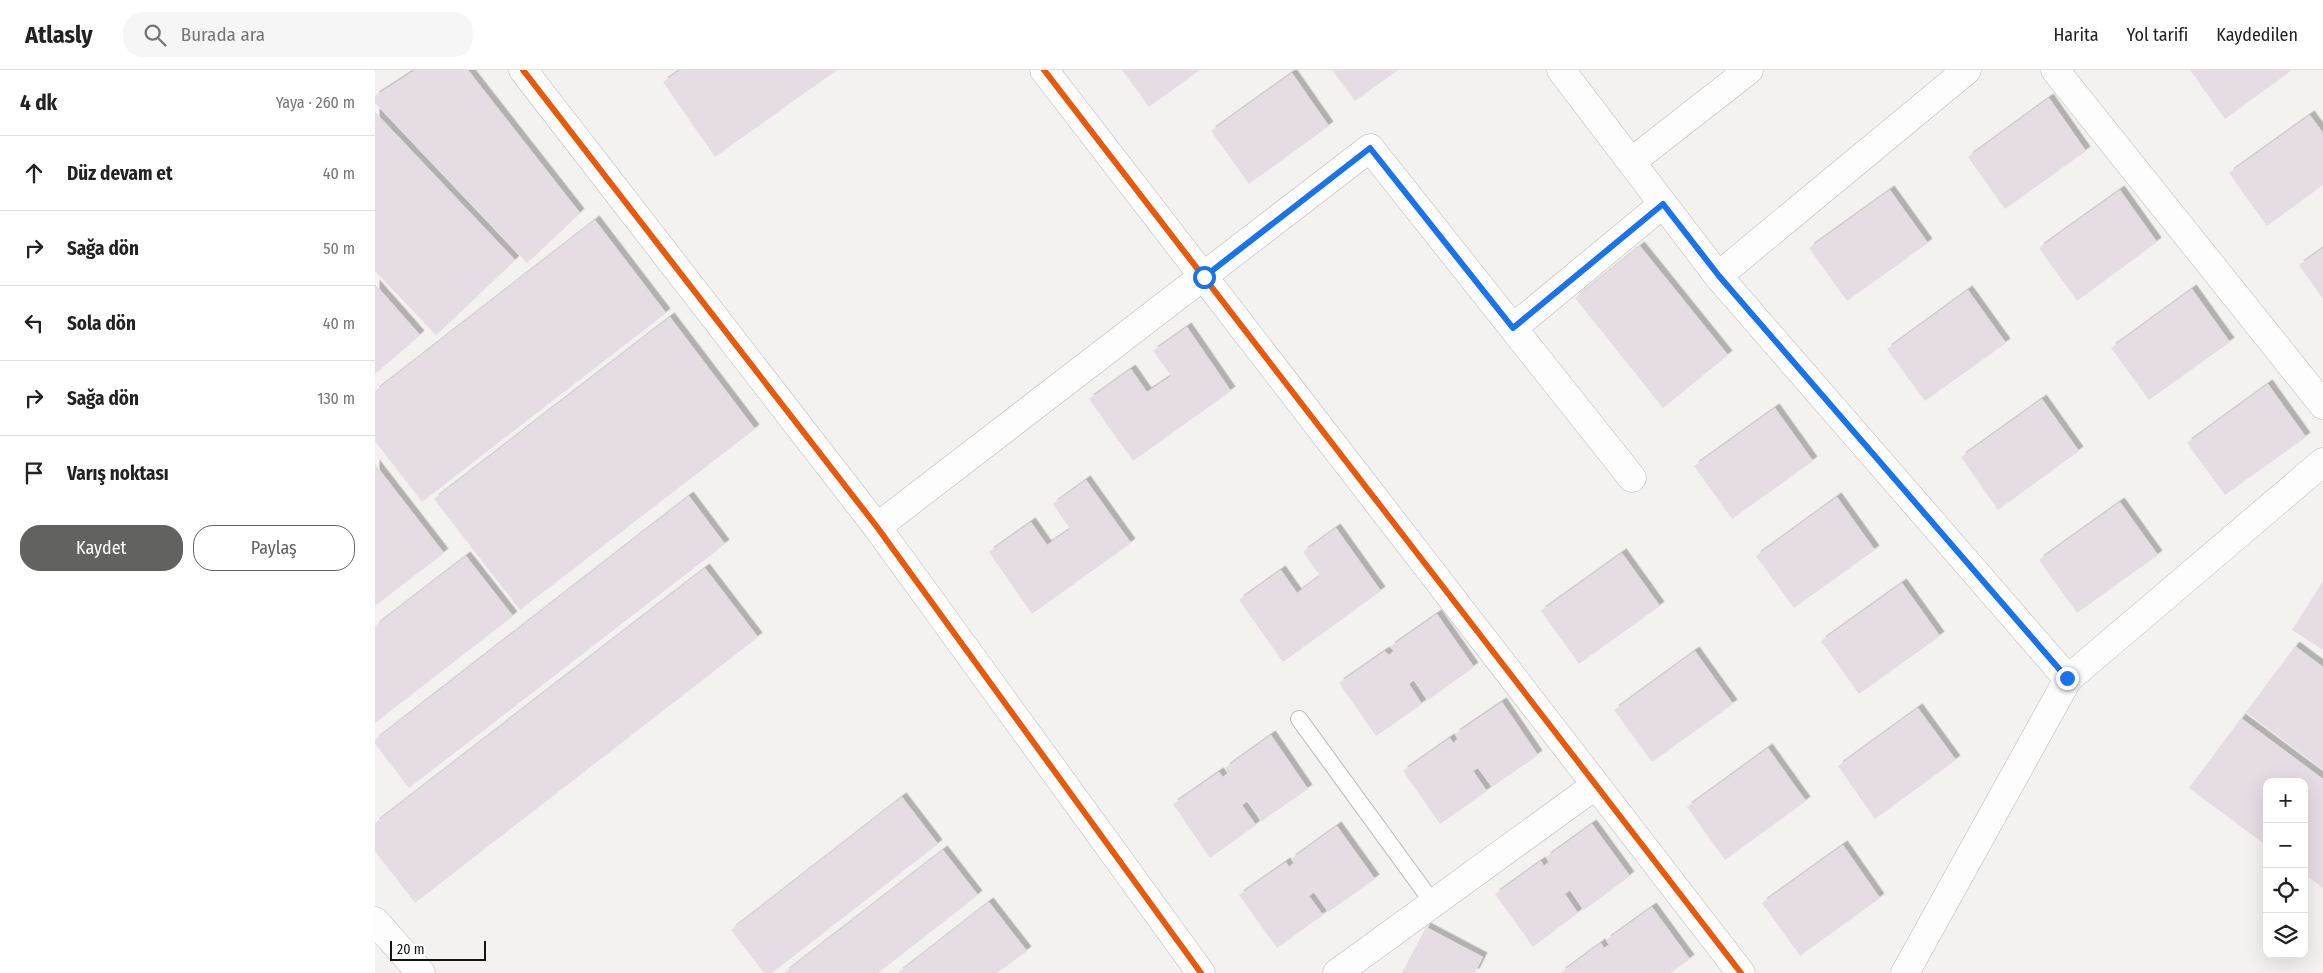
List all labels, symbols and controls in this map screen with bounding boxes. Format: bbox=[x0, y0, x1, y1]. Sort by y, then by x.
search box bbox=[123, 12, 473, 57]
text: Atlasly bbox=[25, 21, 93, 49]
icon: search bbox=[141, 21, 169, 49]
text: Burada ara bbox=[181, 23, 265, 46]
text: Harita bbox=[2053, 24, 2099, 46]
text: Yol tarifi bbox=[2127, 24, 2188, 46]
text: Kaydedilen bbox=[2216, 24, 2298, 46]
text: 4 dk bbox=[20, 90, 57, 116]
text: Yaya · 260 m bbox=[276, 93, 355, 112]
icon: ahead bbox=[20, 159, 48, 187]
text: Düz devam et bbox=[67, 162, 173, 185]
text: 40 m bbox=[323, 164, 355, 183]
icon: right bbox=[20, 234, 48, 262]
text: Sağa dön bbox=[67, 237, 139, 260]
text: 50 m bbox=[323, 239, 355, 258]
route start bbox=[1193, 266, 1216, 289]
icon: left bbox=[20, 309, 48, 337]
text: Sola dön bbox=[67, 312, 136, 335]
text: 40 m bbox=[323, 314, 355, 333]
icon: right bbox=[20, 384, 48, 412]
text: Sağa dön bbox=[67, 387, 139, 410]
text: 130 m bbox=[317, 389, 355, 408]
icon: arrive bbox=[20, 459, 48, 487]
text: Varış noktası bbox=[67, 462, 169, 485]
button: Kaydet bbox=[20, 525, 183, 571]
button: Paylaş bbox=[193, 525, 355, 571]
route end bbox=[2056, 667, 2079, 690]
map controls bbox=[2263, 778, 2308, 958]
button: + bbox=[2263, 778, 2308, 823]
button: − bbox=[2263, 823, 2308, 868]
button: locate bbox=[2263, 868, 2308, 913]
button: layers bbox=[2263, 913, 2308, 958]
scale bar bbox=[390, 938, 486, 961]
text: 20 m bbox=[397, 941, 425, 958]

